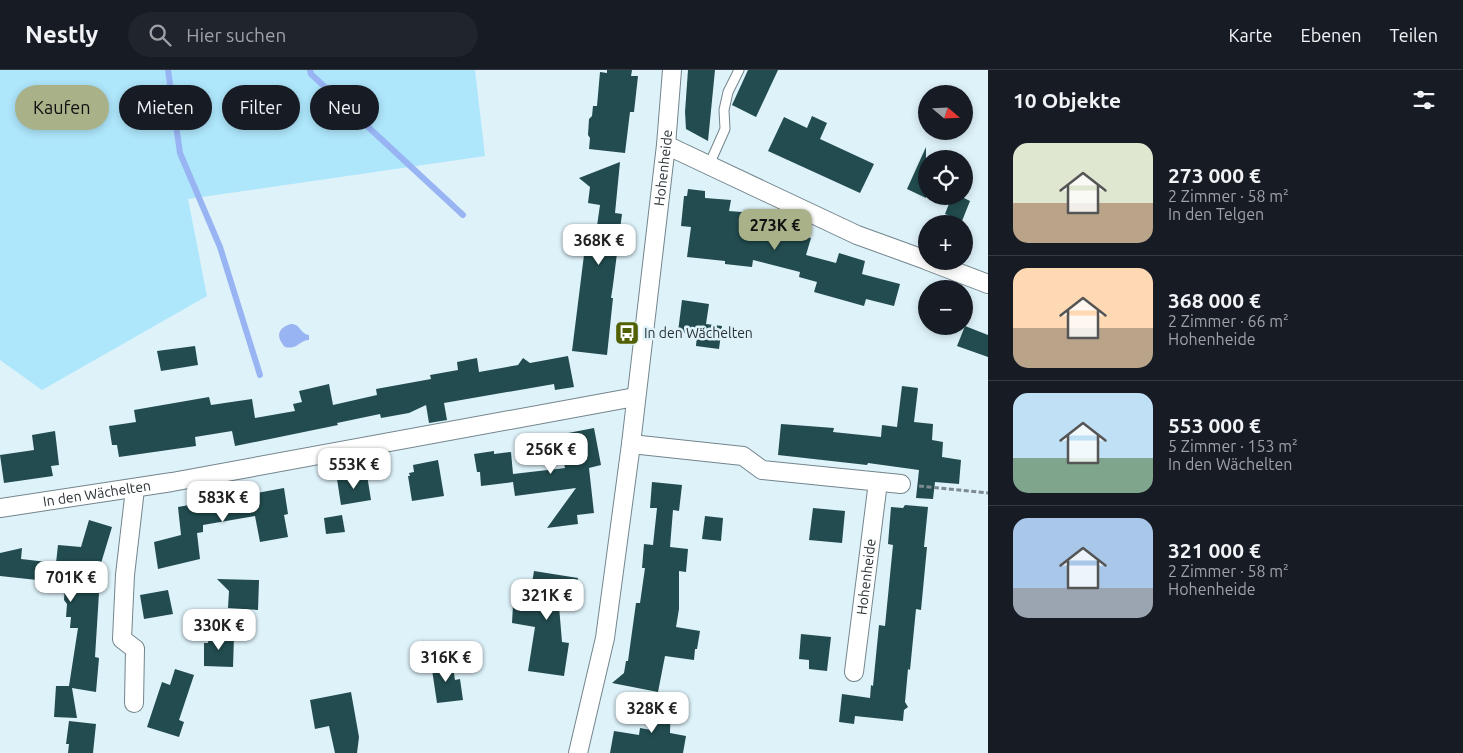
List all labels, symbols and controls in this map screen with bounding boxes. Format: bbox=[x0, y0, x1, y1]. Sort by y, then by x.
search box bbox=[128, 12, 478, 57]
text: Nestly bbox=[25, 21, 98, 48]
icon: search bbox=[146, 21, 174, 49]
text: Hier suchen bbox=[186, 24, 286, 46]
text: Karte bbox=[1229, 25, 1273, 45]
text: Ebenen bbox=[1301, 25, 1362, 45]
text: Teilen bbox=[1390, 25, 1438, 45]
chip: Kaufen bbox=[15, 85, 109, 130]
chip: Mieten bbox=[119, 85, 212, 130]
chip: Filter bbox=[222, 85, 300, 130]
chip: Neu bbox=[310, 85, 379, 130]
north arrow bbox=[918, 85, 972, 140]
map controls bbox=[918, 85, 973, 335]
icon: filters bbox=[1410, 86, 1438, 114]
text: 10 Objekte bbox=[1013, 88, 1121, 112]
street label: Hohenheide bbox=[651, 129, 675, 207]
button: locate bbox=[918, 150, 973, 205]
icon: home bbox=[1053, 163, 1113, 223]
text: 273 000 € bbox=[1168, 163, 1261, 187]
text: 2 Zimmer · 58 m² bbox=[1168, 187, 1289, 205]
text: In den Telgen bbox=[1168, 205, 1264, 223]
pin: 273K € bbox=[734, 208, 816, 251]
button: + bbox=[918, 215, 973, 270]
text: 273K € bbox=[750, 216, 800, 234]
pin: 368K € bbox=[558, 224, 640, 266]
text: 368K € bbox=[574, 231, 624, 249]
button: − bbox=[918, 280, 973, 335]
icon: home bbox=[1053, 288, 1113, 348]
text: 368 000 € bbox=[1168, 288, 1261, 312]
text: 2 Zimmer · 66 m² bbox=[1168, 312, 1289, 330]
bus stop icon: In den Wächelten bbox=[614, 320, 640, 346]
place label: In den Wächelten bbox=[644, 325, 753, 341]
text: Hohenheide bbox=[1168, 330, 1256, 348]
icon: home bbox=[1053, 413, 1113, 473]
text: 553 000 € bbox=[1168, 413, 1261, 437]
pin: 256K € bbox=[510, 432, 592, 475]
text: 5 Zimmer · 153 m² bbox=[1168, 437, 1298, 455]
text: 256K € bbox=[526, 440, 576, 458]
pin: 553K € bbox=[313, 448, 395, 490]
text: 553K € bbox=[329, 455, 379, 473]
text: In den Wächelten bbox=[1168, 455, 1292, 473]
street label: In den Wächelten bbox=[42, 477, 152, 509]
pin: 583K € bbox=[182, 480, 264, 523]
text: 583K € bbox=[198, 488, 248, 506]
street label: Hohenheide bbox=[853, 538, 879, 616]
icon: home bbox=[1053, 538, 1113, 598]
text: 321 000 € bbox=[1168, 538, 1261, 562]
pin: 701K € bbox=[30, 560, 112, 603]
text: 2 Zimmer · 58 m² bbox=[1168, 562, 1289, 580]
text: 701K € bbox=[46, 568, 96, 586]
pin: 321K € bbox=[506, 578, 588, 621]
text: Hohenheide bbox=[1168, 580, 1256, 598]
text: 321K € bbox=[522, 586, 572, 604]
pin: 330K € bbox=[178, 608, 260, 651]
text: 330K € bbox=[194, 616, 244, 634]
pin: 316K € bbox=[405, 640, 487, 683]
text: 316K € bbox=[421, 648, 471, 666]
pin: 328K € bbox=[611, 692, 693, 734]
text: 328K € bbox=[627, 699, 677, 717]

